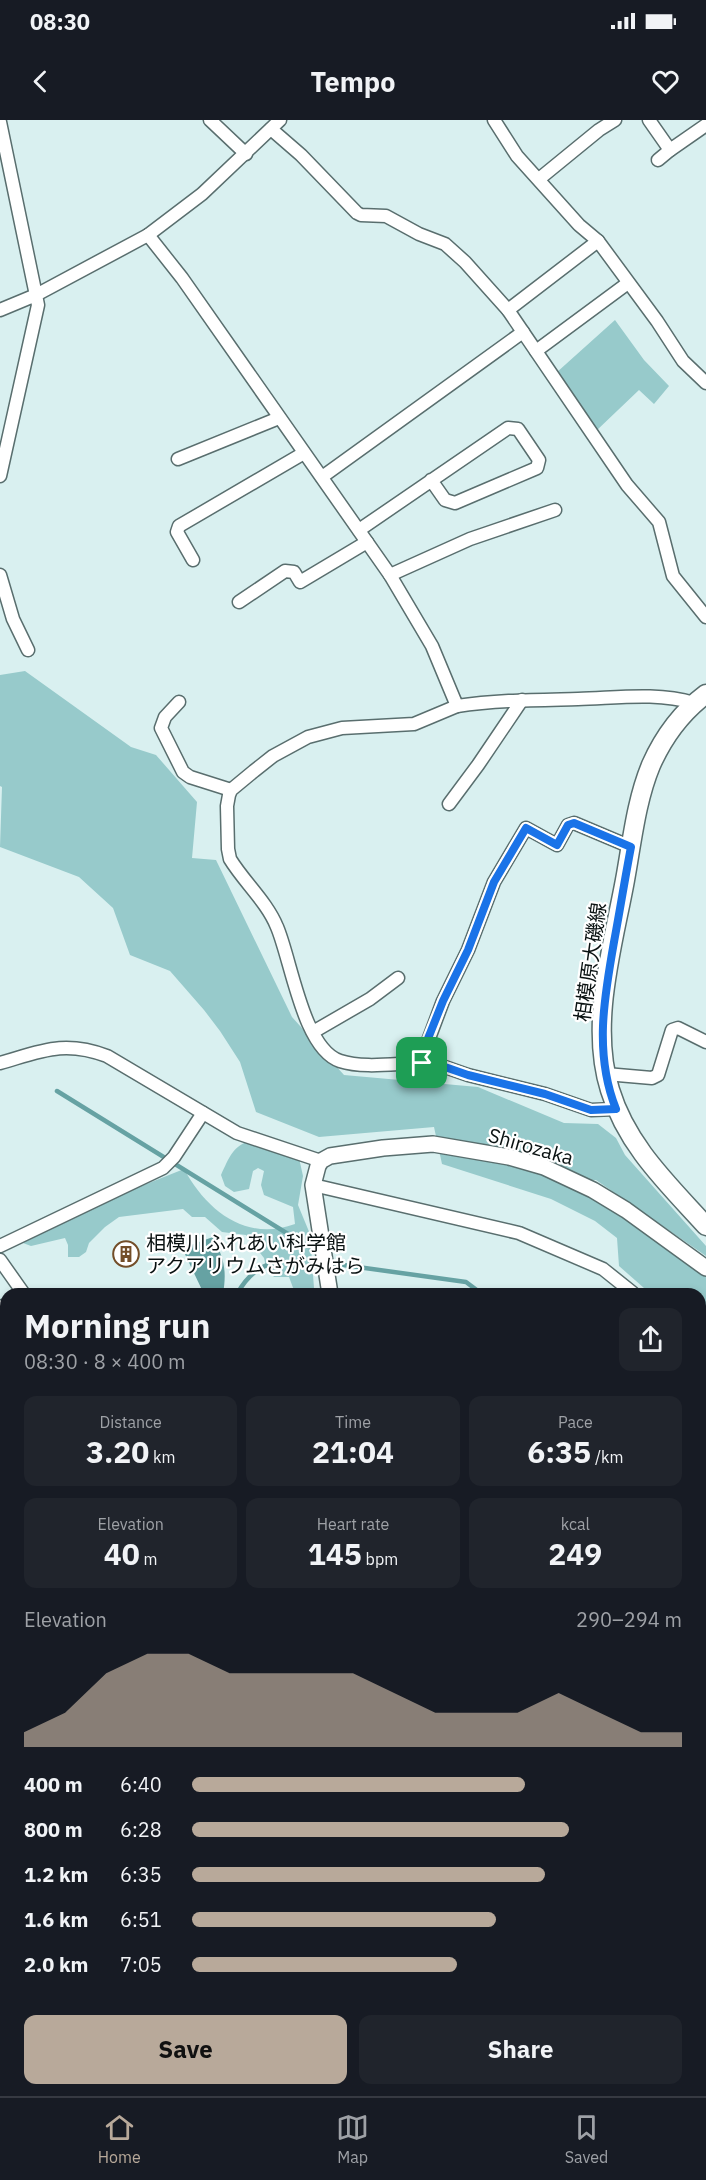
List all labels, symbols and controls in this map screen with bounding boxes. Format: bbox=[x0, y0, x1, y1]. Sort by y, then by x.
text: 08:30 bbox=[30, 7, 90, 36]
text: Tempo bbox=[311, 64, 395, 99]
icon: back bbox=[24, 65, 57, 98]
icon: heart bbox=[649, 65, 682, 98]
street label: 相模原大磯線 bbox=[568, 901, 612, 1023]
pin bbox=[396, 1037, 447, 1088]
icon: arrive bbox=[405, 1046, 438, 1079]
street label: Shirozaka bbox=[485, 1121, 577, 1171]
place label: 相模川ふれあい科学館 アクアリウムさがみはら bbox=[146, 1229, 365, 1279]
building icon: 相模川ふれあい科学館 アクアリウムさがみはら bbox=[111, 1239, 141, 1269]
text: Morning run bbox=[24, 1304, 210, 1347]
button: share bbox=[619, 1308, 682, 1371]
text: 08:30 · 8 × 400 m bbox=[24, 1348, 185, 1375]
text: Distance bbox=[99, 1412, 162, 1432]
text: Time bbox=[335, 1412, 371, 1432]
text: Pace bbox=[558, 1412, 593, 1432]
text: 3.20 bbox=[86, 1432, 149, 1471]
text: 21:04 bbox=[312, 1432, 394, 1471]
text: 6:35 bbox=[527, 1432, 591, 1471]
text: km bbox=[149, 1447, 175, 1467]
text: /km bbox=[591, 1447, 623, 1467]
text: Elevation bbox=[98, 1514, 164, 1534]
text: Heart rate bbox=[317, 1514, 389, 1534]
text: kcal bbox=[561, 1514, 590, 1534]
text: 40 bbox=[104, 1534, 140, 1573]
text: 145 bbox=[308, 1534, 362, 1573]
text: 249 bbox=[548, 1534, 602, 1573]
text: m bbox=[140, 1549, 158, 1569]
text: bpm bbox=[362, 1549, 398, 1569]
text: Elevation bbox=[24, 1606, 107, 1633]
text: 290–294 m bbox=[576, 1606, 682, 1633]
text: 400 m bbox=[24, 1771, 83, 1798]
text: 6:40 bbox=[120, 1771, 162, 1798]
text: 800 m bbox=[24, 1816, 83, 1843]
text: 6:28 bbox=[120, 1816, 162, 1843]
text: 1.2 km bbox=[24, 1861, 88, 1888]
text: 6:35 bbox=[120, 1861, 162, 1888]
text: 1.6 km bbox=[24, 1906, 88, 1933]
text: 6:51 bbox=[120, 1906, 162, 1933]
text: 2.0 km bbox=[24, 1951, 88, 1978]
text: 7:05 bbox=[120, 1951, 162, 1978]
button: Save bbox=[24, 2015, 347, 2084]
button: Share bbox=[359, 2015, 682, 2084]
tab: Home bbox=[98, 2111, 141, 2167]
tab: Map bbox=[336, 2111, 369, 2167]
tab: Saved bbox=[565, 2111, 608, 2167]

